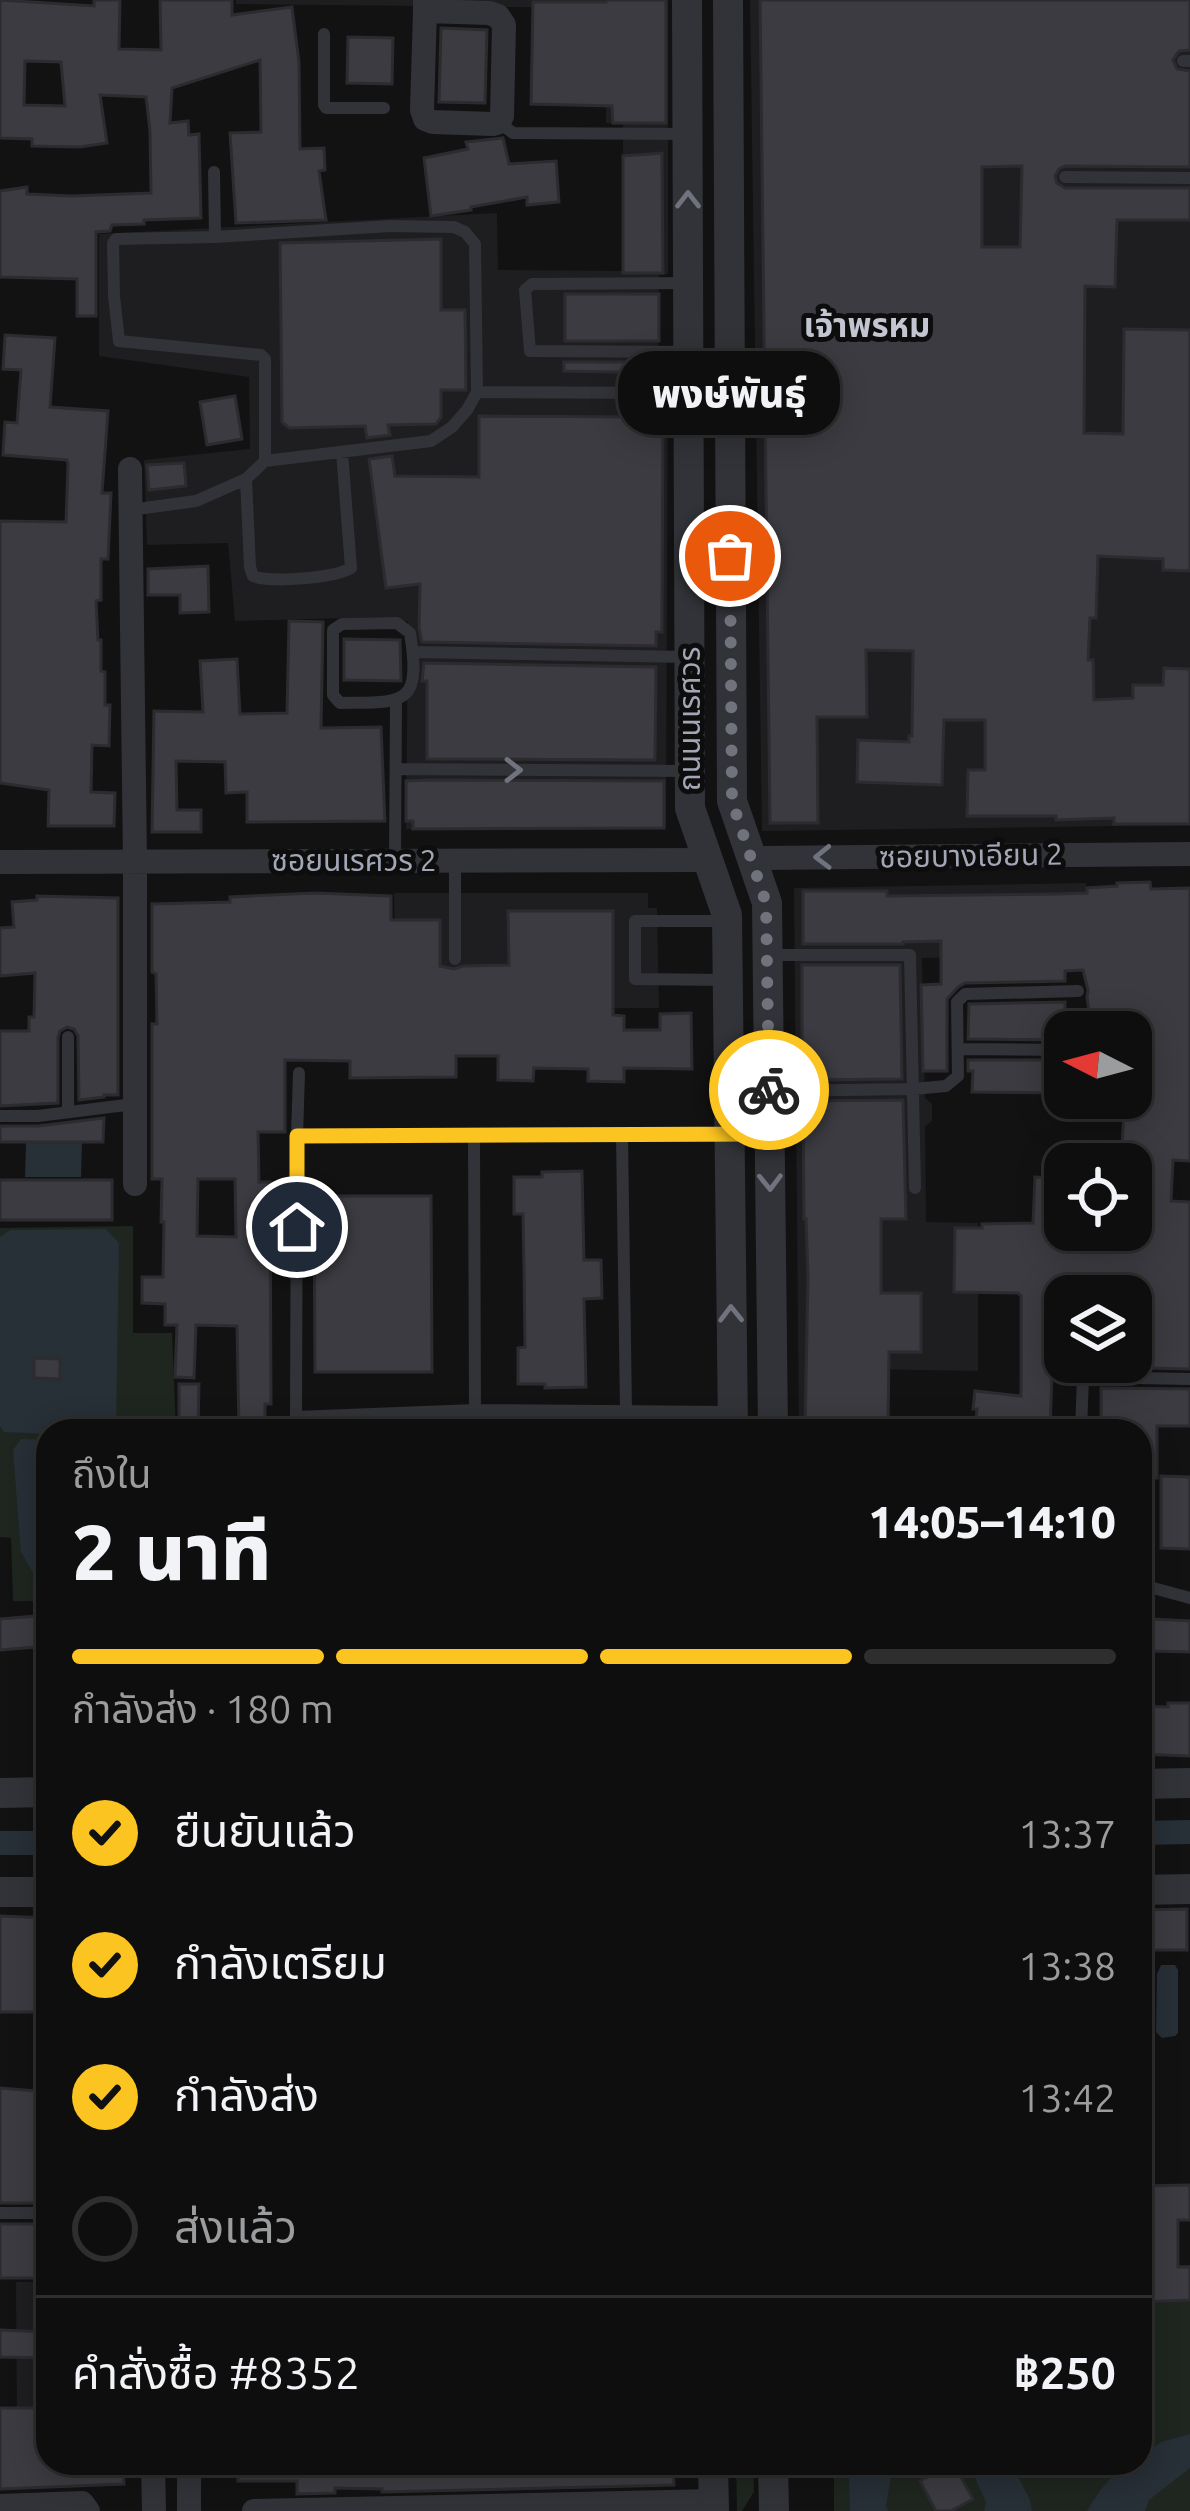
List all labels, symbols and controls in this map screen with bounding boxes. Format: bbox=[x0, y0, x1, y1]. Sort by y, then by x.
one-way arrow bbox=[676, 190, 702, 209]
district label: เจ้าพรหม bbox=[804, 306, 930, 343]
callout: พงษ์พันธุ์ bbox=[619, 352, 841, 436]
text: พงษ์พันธุ์ bbox=[652, 371, 806, 414]
pin bbox=[679, 505, 781, 607]
icon: bag bbox=[697, 523, 763, 589]
street label: ถนนนเรศวร bbox=[672, 647, 706, 791]
one-way arrow bbox=[505, 757, 523, 783]
street label: ซอยบางเอียน 2 bbox=[879, 836, 1063, 874]
street label: ซอยนเรศวร 2 bbox=[271, 843, 437, 877]
one-way arrow bbox=[813, 844, 831, 870]
north arrow bbox=[1044, 1011, 1152, 1119]
map controls bbox=[1044, 1011, 1152, 1383]
courier bbox=[709, 1030, 829, 1150]
icon: bike bbox=[736, 1057, 802, 1123]
button: locate bbox=[1044, 1143, 1152, 1251]
one-way arrow bbox=[757, 1174, 783, 1192]
pin bbox=[246, 1176, 348, 1278]
icon: home bbox=[264, 1194, 330, 1260]
button: layers bbox=[1044, 1275, 1152, 1383]
one-way arrow bbox=[719, 1304, 745, 1323]
text: ถึงใน bbox=[72, 1452, 151, 1495]
text: 14:05–14:10 bbox=[868, 1496, 1116, 1547]
text: 2 นาที bbox=[72, 1507, 272, 1595]
text: กำลังส่ง · 180 m bbox=[72, 1687, 334, 1730]
icon: check bbox=[72, 1800, 138, 1866]
text: ยืนยันแล้ว bbox=[174, 1805, 356, 1856]
text: 13:37 bbox=[1018, 1812, 1116, 1855]
icon: check bbox=[72, 1932, 138, 1998]
text: กำลังเตรียม bbox=[174, 1937, 387, 1988]
text: 13:38 bbox=[1018, 1944, 1116, 1987]
icon: check bbox=[72, 2064, 138, 2130]
text: กำลังส่ง bbox=[174, 2069, 319, 2120]
text: 13:42 bbox=[1018, 2076, 1116, 2119]
text: ส่งแล้ว bbox=[174, 2201, 297, 2252]
text: คำสั่งซื้อ #8352 bbox=[72, 2347, 360, 2398]
text: ฿250 bbox=[1014, 2347, 1116, 2398]

